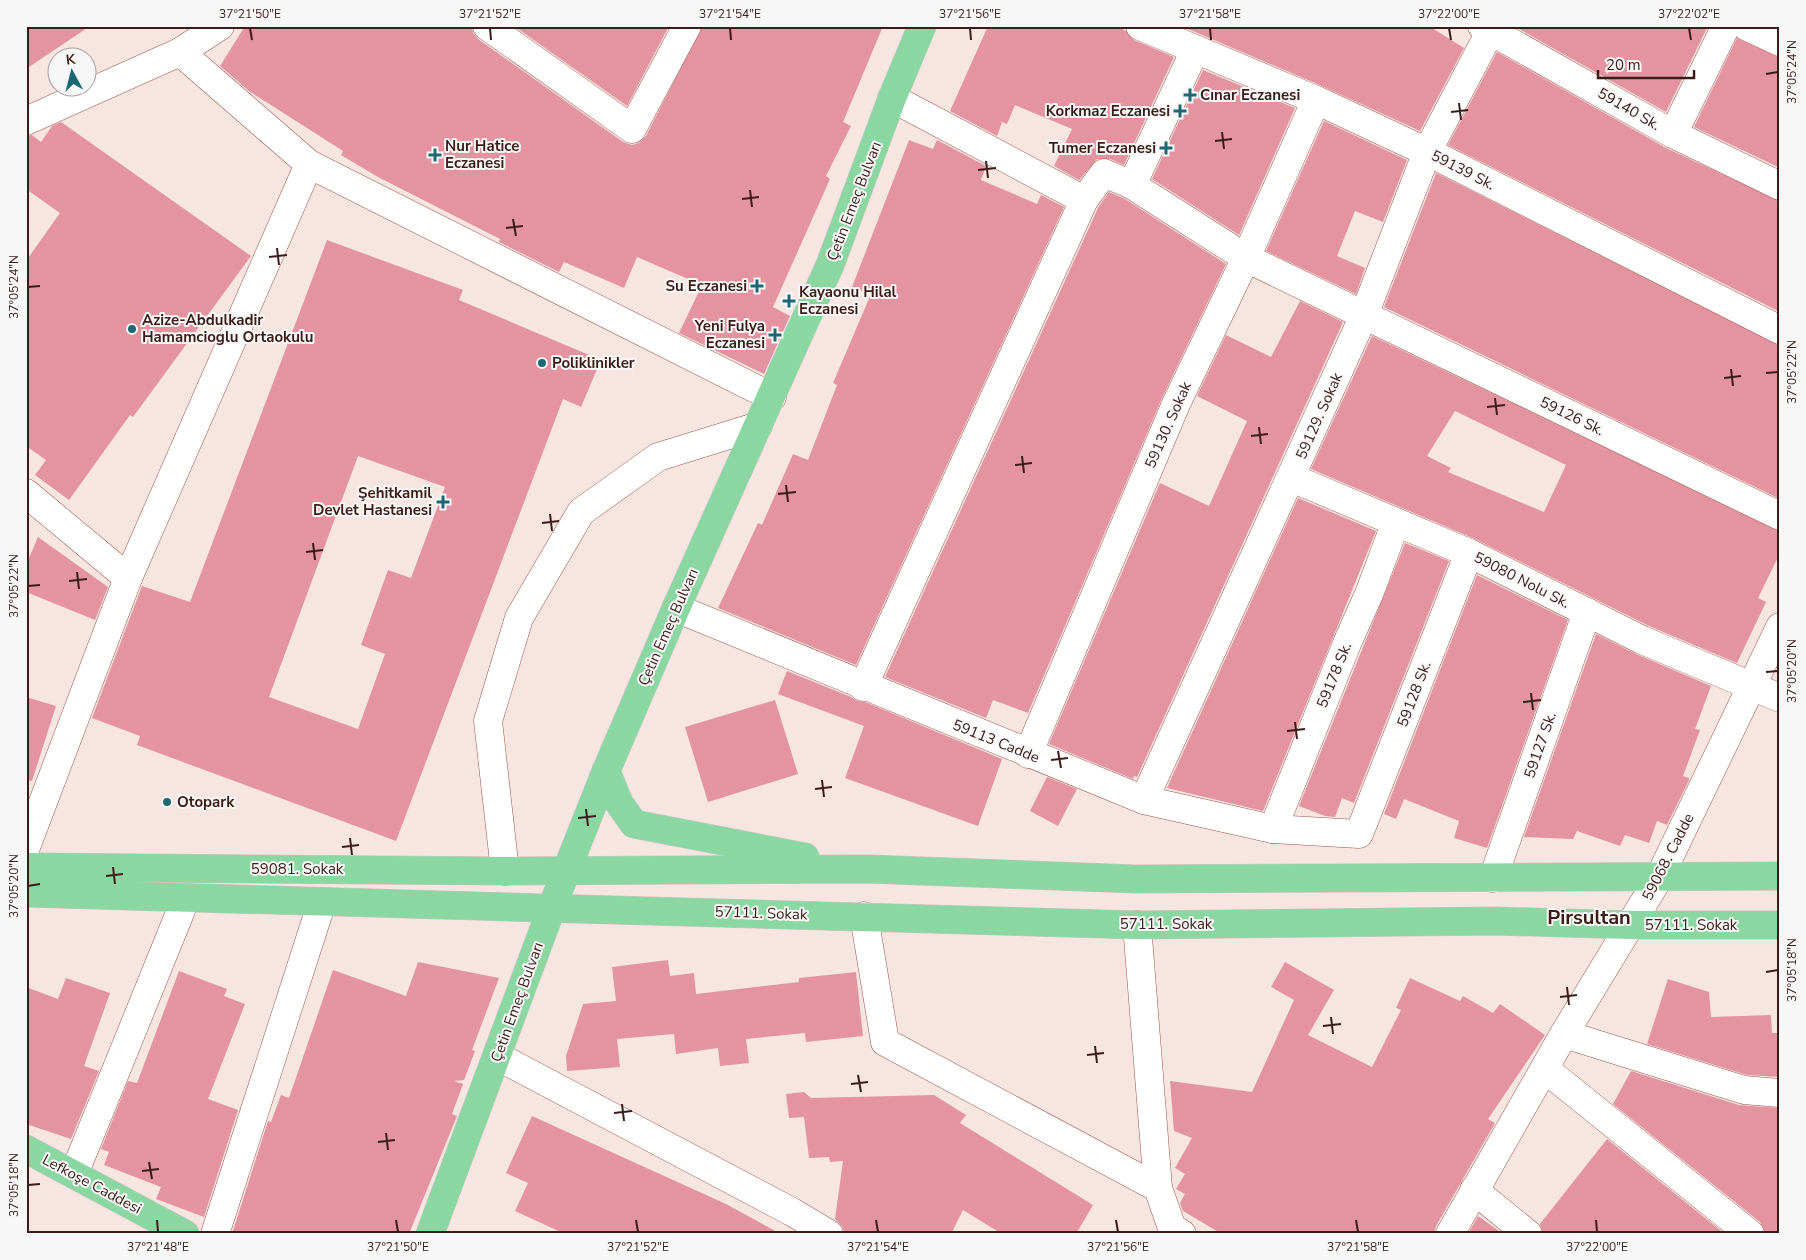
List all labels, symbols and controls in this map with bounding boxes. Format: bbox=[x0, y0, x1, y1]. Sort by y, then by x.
text: 37°21'50"E bbox=[219, 6, 281, 22]
text: 37°21'52"E bbox=[459, 6, 521, 22]
text: 37°21'54"E bbox=[699, 6, 761, 22]
text: 37°21'56"E bbox=[939, 6, 1001, 22]
text: 37°21'58"E bbox=[1179, 6, 1241, 22]
text: 37°22'00"E bbox=[1418, 6, 1480, 22]
text: 37°22'02"E bbox=[1658, 6, 1720, 22]
text: 37°05'24"N bbox=[1784, 40, 1800, 104]
north arrow bbox=[48, 48, 98, 98]
scale bar bbox=[1598, 48, 1695, 80]
text: K bbox=[65, 50, 77, 70]
text: 20 m bbox=[1606, 55, 1641, 75]
street label: 59140 Sk. bbox=[1594, 83, 1664, 135]
place label: Cınar Eczanesi bbox=[1200, 85, 1300, 105]
marker: Cınar Eczanesi bbox=[1184, 89, 1196, 101]
place label: Korkmaz Eczanesi bbox=[1046, 101, 1170, 121]
marker: Korkmaz Eczanesi bbox=[1174, 105, 1186, 117]
place label: Nur Hatice Eczanesi bbox=[445, 136, 519, 173]
street label: Çetin Emeç Bulvarı bbox=[822, 138, 886, 264]
place label: Tumer Eczanesi bbox=[1049, 138, 1156, 158]
marker: Tumer Eczanesi bbox=[1160, 142, 1172, 154]
street label: 59139 Sk. bbox=[1428, 145, 1498, 195]
marker: Nur Hatice Eczanesi bbox=[429, 149, 441, 161]
text: 37°05'24"N bbox=[6, 255, 22, 319]
place label: Su Eczanesi bbox=[666, 276, 747, 296]
marker: Su Eczanesi bbox=[751, 280, 763, 292]
place label: Kayaonu Hilal Eczanesi bbox=[799, 282, 897, 319]
marker: Kayaonu Hilal Eczanesi bbox=[783, 295, 795, 307]
place label: Azize-Abdulkadir Hamamcioglu Ortaokulu bbox=[142, 310, 313, 347]
place label: Yeni Fulya Eczanesi bbox=[694, 316, 765, 353]
marker: Azize-Abdulkadir Hamamcioglu Ortaokulu bbox=[126, 323, 138, 335]
marker: Yeni Fulya Eczanesi bbox=[769, 329, 781, 341]
text: 37°05'22"N bbox=[1784, 340, 1800, 404]
place label: Poliklinikler bbox=[552, 353, 635, 373]
marker: Poliklinikler bbox=[536, 357, 548, 369]
street label: 59129. Sokak bbox=[1291, 369, 1347, 462]
street label: 59130. Sokak bbox=[1140, 378, 1196, 471]
street label: 59126 Sk. bbox=[1537, 392, 1607, 440]
place label: Şehitkamil Devlet Hastanesi bbox=[313, 483, 432, 520]
marker: Şehitkamil Devlet Hastanesi bbox=[436, 495, 450, 509]
street label: 59080 Nolu Sk. bbox=[1471, 547, 1573, 613]
text: 37°05'22"N bbox=[6, 554, 22, 618]
street label: Çetin Emeç Bulvarı bbox=[633, 565, 703, 689]
street label: 59178 Sk. bbox=[1312, 639, 1356, 711]
text: 37°05'20"N bbox=[1784, 639, 1800, 703]
street label: 59128 Sk. bbox=[1392, 658, 1436, 730]
street label: 59127 Sk. bbox=[1519, 709, 1561, 781]
street label: 59113 Cadde bbox=[950, 714, 1042, 768]
place label: Otopark bbox=[177, 792, 235, 812]
marker: Otopark bbox=[161, 796, 173, 808]
street label: 59068. Cadde bbox=[1637, 810, 1699, 904]
text: 37°05'20"N bbox=[6, 854, 22, 918]
street label: 59081. Sokak bbox=[251, 859, 344, 879]
street label: 57111. Sokak bbox=[714, 901, 808, 925]
district label: Pirsultan bbox=[1547, 904, 1631, 931]
street label: 57111. Sokak bbox=[1120, 914, 1213, 934]
street label: 57111. Sokak bbox=[1645, 915, 1738, 935]
text: 37°05'18"N bbox=[1784, 938, 1800, 1002]
street label: Çetin Emeç Bulvarı bbox=[486, 939, 548, 1065]
street label: Lefkoşe Caddesi bbox=[39, 1149, 145, 1219]
text: 37°05'18"N bbox=[6, 1153, 22, 1217]
text: 37°21'48"E bbox=[127, 1239, 189, 1255]
text: 37°21'50"E bbox=[367, 1239, 429, 1255]
text: 37°21'52"E bbox=[607, 1239, 669, 1255]
text: 37°21'54"E bbox=[847, 1239, 909, 1255]
text: 37°21'56"E bbox=[1087, 1239, 1149, 1255]
text: 37°21'58"E bbox=[1327, 1239, 1389, 1255]
text: 37°22'00"E bbox=[1566, 1239, 1628, 1255]

